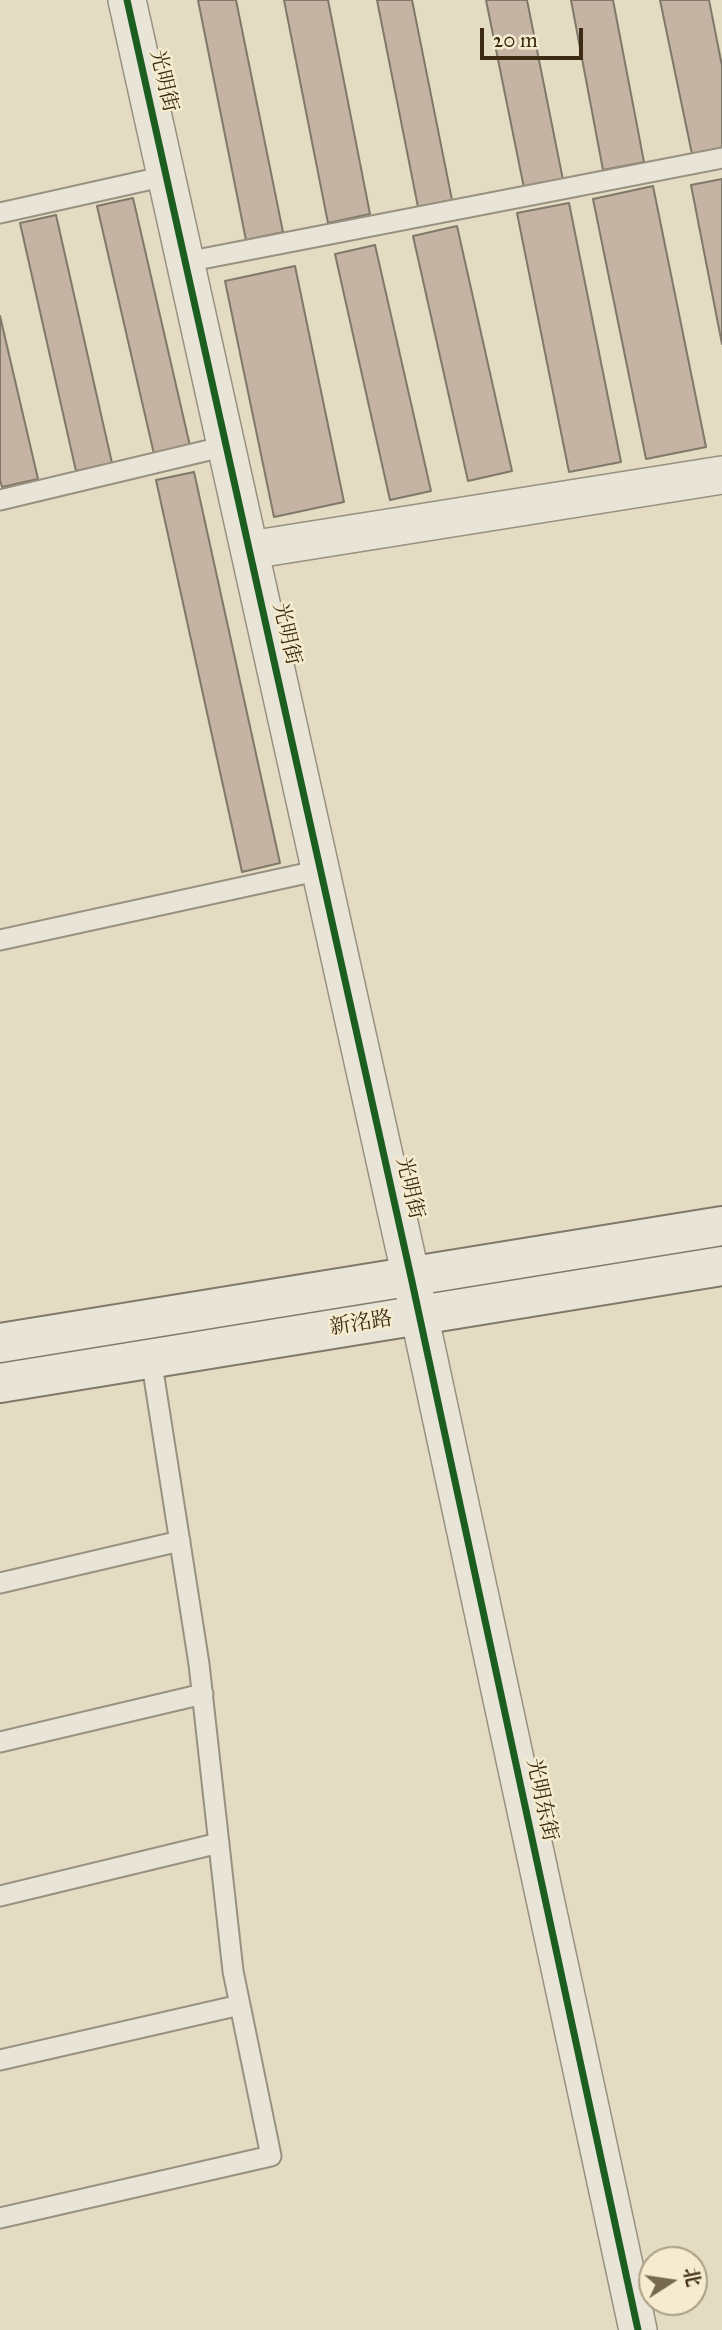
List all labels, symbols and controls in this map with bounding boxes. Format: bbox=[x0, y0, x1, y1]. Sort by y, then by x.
scale bar bbox=[484, 14, 587, 58]
text: 20 m bbox=[493, 27, 538, 53]
street label: 光明街 bbox=[144, 47, 182, 115]
street label: 光明街 bbox=[267, 600, 305, 668]
street label: 光明街 bbox=[390, 1154, 428, 1222]
street label: 新洺路 bbox=[328, 1307, 394, 1341]
street label: 光明东街 bbox=[520, 1756, 562, 1844]
north arrow bbox=[638, 2246, 708, 2316]
text: 北 bbox=[679, 2265, 705, 2289]

